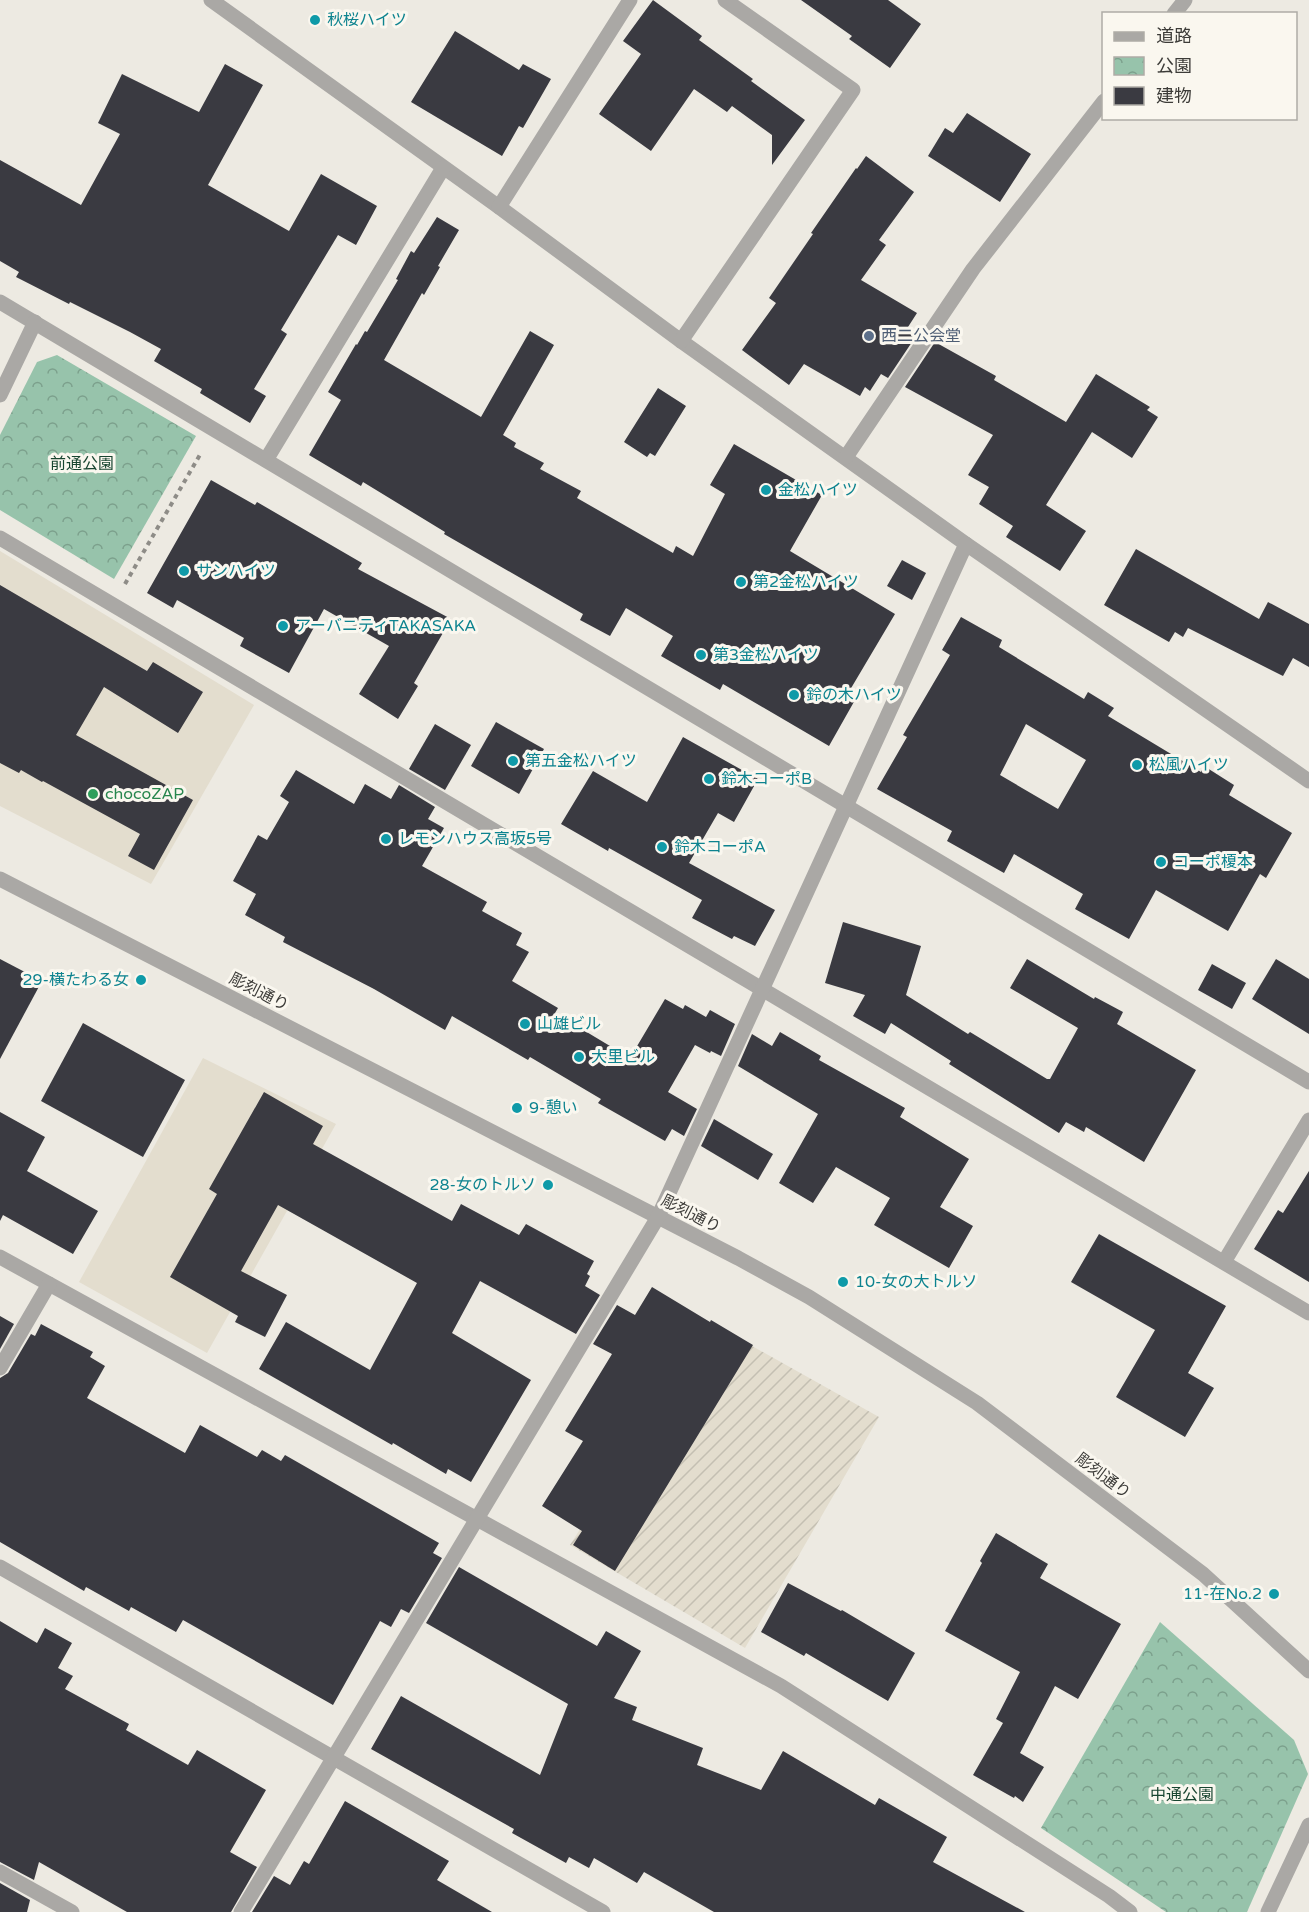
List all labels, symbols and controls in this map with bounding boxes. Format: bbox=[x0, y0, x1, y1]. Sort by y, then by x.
place label: 秋桜ハイツ bbox=[327, 10, 407, 30]
legend bbox=[1102, 12, 1297, 120]
marker: 秋桜ハイツ bbox=[308, 13, 322, 27]
text: 道路 bbox=[1156, 25, 1192, 47]
text: 公園 bbox=[1156, 55, 1192, 77]
text: 建物 bbox=[1156, 85, 1192, 107]
place label: 西二公会堂 bbox=[881, 326, 961, 346]
marker: 西二公会堂 bbox=[862, 329, 876, 343]
park label: 前通公園 bbox=[50, 454, 114, 474]
place label: 金松ハイツ bbox=[778, 480, 858, 500]
marker: 金松ハイツ bbox=[759, 483, 773, 497]
place label: サンハイツ bbox=[196, 561, 276, 581]
marker: サンハイツ bbox=[177, 564, 191, 578]
place label: 第2金松ハイツ bbox=[753, 572, 859, 592]
marker: 第2金松ハイツ bbox=[734, 575, 748, 589]
place label: アーバニティTAKASAKA bbox=[295, 616, 476, 636]
marker: アーバニティTAKASAKA bbox=[276, 619, 290, 633]
place label: 第3金松ハイツ bbox=[713, 645, 819, 665]
marker: 第3金松ハイツ bbox=[694, 648, 708, 662]
place label: 鈴の木ハイツ bbox=[806, 685, 902, 705]
marker: 鈴の木ハイツ bbox=[787, 688, 801, 702]
place label: 第五金松ハイツ bbox=[525, 751, 637, 771]
marker: 第五金松ハイツ bbox=[506, 754, 520, 768]
place label: 松風ハイツ bbox=[1149, 755, 1229, 775]
marker: 松風ハイツ bbox=[1130, 758, 1144, 772]
place label: 鈴木コーポB bbox=[721, 769, 812, 789]
marker: 鈴木コーポB bbox=[702, 772, 716, 786]
place label: chocoZAP bbox=[105, 784, 184, 804]
marker: chocoZAP bbox=[86, 787, 100, 801]
place label: レモンハウス高坂5号 bbox=[398, 829, 552, 849]
marker: レモンハウス高坂5号 bbox=[379, 832, 393, 846]
place label: 鈴木コーポA bbox=[674, 837, 766, 857]
marker: 鈴木コーポA bbox=[655, 840, 669, 854]
place label: コーポ榎本 bbox=[1173, 852, 1253, 872]
marker: コーポ榎本 bbox=[1154, 855, 1168, 869]
street label: 彫刻通り bbox=[226, 969, 292, 1015]
place label: 29-横たわる女 bbox=[22, 970, 129, 990]
marker: 29-横たわる女 bbox=[134, 973, 148, 987]
place label: 山雄ビル bbox=[537, 1014, 601, 1034]
marker: 山雄ビル bbox=[518, 1017, 532, 1031]
place label: 大里ビル bbox=[591, 1047, 655, 1067]
marker: 大里ビル bbox=[572, 1050, 586, 1064]
place label: 9-憩い bbox=[529, 1098, 578, 1118]
marker: 9-憩い bbox=[510, 1101, 524, 1115]
place label: 28-女のトルソ bbox=[429, 1175, 536, 1195]
marker: 28-女のトルソ bbox=[541, 1178, 555, 1192]
street label: 彫刻通り bbox=[658, 1191, 724, 1237]
place label: 10-女の大トルソ bbox=[855, 1272, 978, 1292]
marker: 10-女の大トルソ bbox=[836, 1275, 850, 1289]
street label: 彫刻通り bbox=[1071, 1449, 1135, 1503]
place label: 11-在No.2 bbox=[1183, 1584, 1262, 1604]
marker: 11-在No.2 bbox=[1267, 1587, 1281, 1601]
park label: 中通公園 bbox=[1150, 1785, 1214, 1805]

